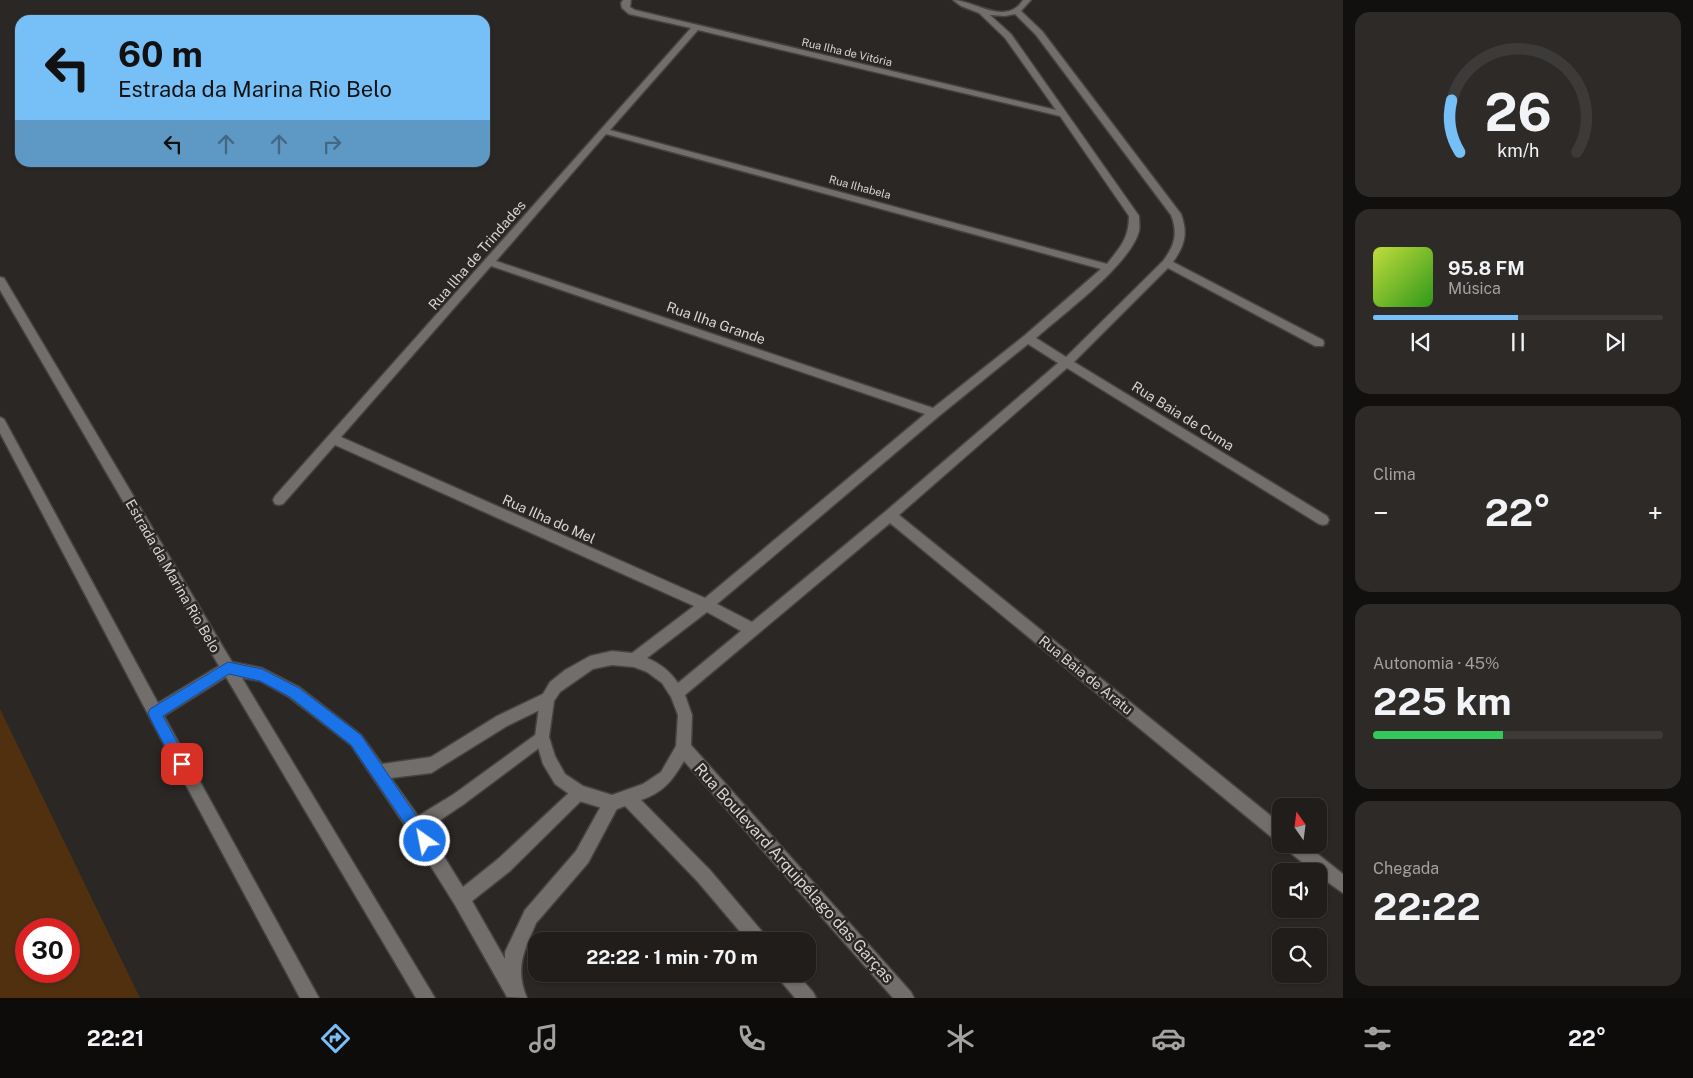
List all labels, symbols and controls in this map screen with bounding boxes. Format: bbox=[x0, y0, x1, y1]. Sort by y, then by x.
text: 60 m bbox=[118, 34, 203, 75]
icon: left bbox=[35, 35, 100, 100]
street label: Rua Ilha de Vitória bbox=[801, 36, 893, 68]
text: Estrada da Marina Rio Belo bbox=[118, 76, 392, 102]
text: 26 bbox=[1484, 82, 1552, 143]
icon: left bbox=[159, 130, 187, 158]
icon: ahead bbox=[212, 130, 240, 158]
icon: ahead bbox=[265, 130, 293, 158]
icon: right bbox=[318, 130, 346, 158]
text: km/h bbox=[1497, 140, 1539, 161]
street label: Rua Ilhabela bbox=[828, 173, 892, 201]
street label: Rua Ilha de Trindades bbox=[425, 197, 529, 313]
text: 95.8 FM bbox=[1448, 257, 1525, 279]
text: Música bbox=[1448, 279, 1501, 298]
street label: Rua Ilha Grande bbox=[664, 299, 768, 347]
icon: previous bbox=[1407, 328, 1435, 356]
icon: pause bbox=[1504, 328, 1532, 356]
icon: next bbox=[1601, 328, 1629, 356]
street label: Rua Baia de Cuma bbox=[1129, 378, 1237, 454]
text: Clima bbox=[1373, 465, 1416, 484]
text: 22° bbox=[1485, 490, 1551, 535]
street label: Rua Ilha do Mel bbox=[500, 491, 598, 547]
text: − bbox=[1373, 496, 1389, 529]
text: + bbox=[1647, 496, 1663, 529]
street label: Estrada da Marina Rio Belo bbox=[123, 497, 224, 656]
street label: Rua Baia de Aratu bbox=[1036, 632, 1136, 718]
text: Autonomia · 45% bbox=[1373, 654, 1499, 673]
text: 225 km bbox=[1373, 679, 1512, 724]
pin bbox=[161, 743, 203, 785]
icon: arrive bbox=[168, 750, 196, 778]
street label: Rua Boulevard Arquipélago das Garças bbox=[690, 759, 898, 987]
north arrow bbox=[1272, 798, 1328, 852]
map controls bbox=[1272, 798, 1327, 983]
position arrow bbox=[398, 814, 450, 866]
text: Chegada bbox=[1373, 859, 1439, 878]
button: sound bbox=[1272, 863, 1327, 918]
text: 22:22 bbox=[1373, 884, 1481, 929]
speed limit sign: 30 bbox=[15, 918, 80, 983]
button: search bbox=[1272, 928, 1327, 983]
text: 22:22 · 1 min · 70 m bbox=[586, 946, 758, 968]
icon: directions bbox=[318, 1021, 353, 1056]
icon: music bbox=[526, 1021, 561, 1056]
icon: phone bbox=[734, 1021, 769, 1056]
icon: climate bbox=[943, 1021, 978, 1056]
icon: car bbox=[1151, 1021, 1186, 1056]
icon: filters bbox=[1360, 1021, 1395, 1056]
text: 22:21 bbox=[87, 1025, 144, 1051]
text: 22° bbox=[1568, 1025, 1606, 1051]

